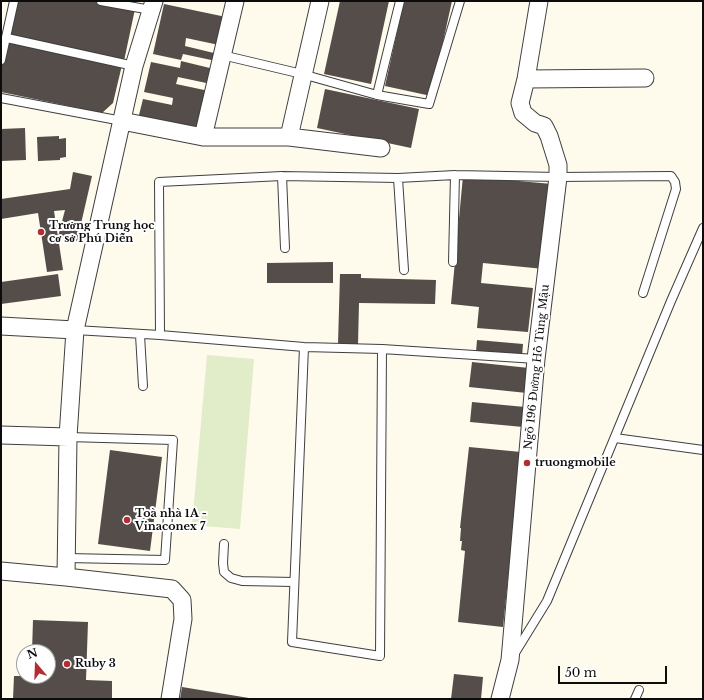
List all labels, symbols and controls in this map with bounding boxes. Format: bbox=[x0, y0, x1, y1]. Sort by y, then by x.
place label: Trường Trung học cơ sở Phú Diễn bbox=[49, 219, 155, 245]
marker: Trường Trung học cơ sở Phú Diễn bbox=[36, 227, 46, 237]
street label: Ngõ 196 Đường Hồ Tùng Mậu bbox=[522, 284, 552, 450]
place label: truongmobile bbox=[535, 456, 616, 470]
marker: truongmobile bbox=[522, 458, 532, 468]
place label: Toà nhà 1A - Vinaconex 7 bbox=[135, 507, 207, 533]
marker: Toà nhà 1A - Vinaconex 7 bbox=[122, 515, 132, 525]
north arrow bbox=[16, 644, 56, 684]
text: N bbox=[25, 645, 40, 662]
place label: Ruby 3 bbox=[75, 657, 116, 671]
scale bar bbox=[560, 658, 669, 684]
marker: Ruby 3 bbox=[62, 659, 72, 669]
text: 50 m bbox=[565, 665, 597, 680]

